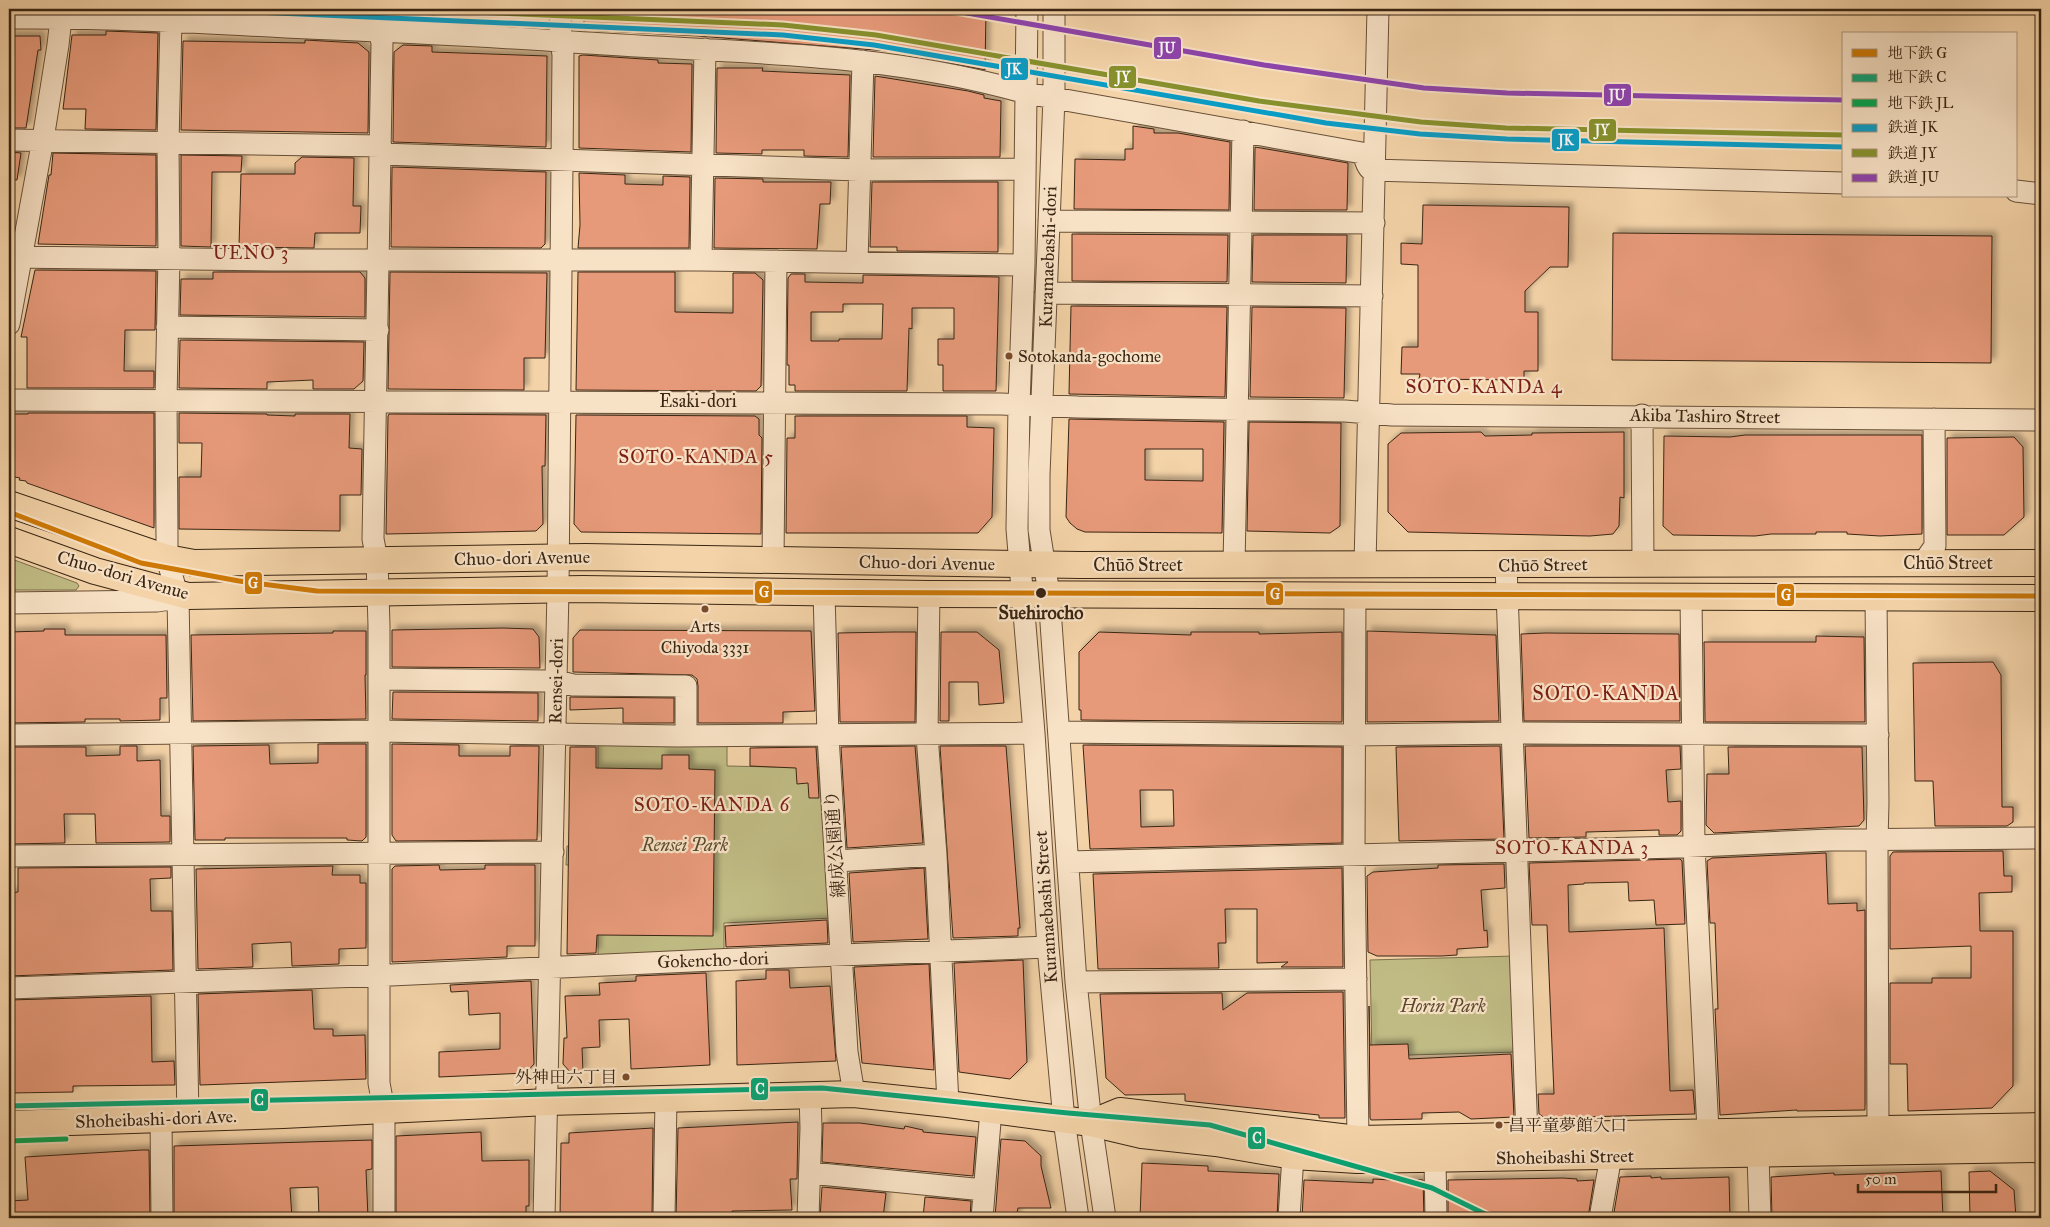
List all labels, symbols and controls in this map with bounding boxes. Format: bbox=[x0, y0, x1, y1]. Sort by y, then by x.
legend bbox=[1842, 32, 2018, 198]
line badge: JU bbox=[1153, 36, 1182, 60]
text: JU bbox=[1157, 40, 1176, 58]
text: 地下鉄 G bbox=[1888, 44, 1947, 62]
line badge: JK bbox=[1000, 57, 1029, 81]
text: JK bbox=[1004, 61, 1023, 79]
line badge: JY bbox=[1108, 65, 1137, 89]
text: 地下鉄 C bbox=[1888, 68, 1946, 86]
text: JY bbox=[1114, 69, 1131, 87]
line badge: JU bbox=[1603, 83, 1632, 107]
text: JU bbox=[1607, 87, 1626, 105]
text: 地下鉄 JL bbox=[1888, 94, 1953, 113]
line badge: JY bbox=[1588, 118, 1617, 142]
text: 鉄道 JK bbox=[1888, 118, 1938, 137]
text: JY bbox=[1593, 122, 1610, 140]
line badge: JK bbox=[1551, 128, 1580, 152]
text: JK bbox=[1556, 132, 1575, 150]
text: 鉄道 JY bbox=[1888, 144, 1937, 163]
text: 鉄道 JU bbox=[1888, 168, 1939, 187]
street label: Kuramaebashi-dori bbox=[1035, 186, 1061, 328]
district label: UENO 3 bbox=[213, 241, 289, 264]
place label: Sotokanda-gochome bbox=[1018, 346, 1161, 367]
marker: Sotokanda-gochome bbox=[1004, 351, 1014, 361]
district label: SOTO-KANDA 4 bbox=[1405, 375, 1563, 398]
street label: Esaki-dori bbox=[659, 390, 737, 412]
street label: Akiba Tashiro Street bbox=[1629, 404, 1781, 428]
district label: SOTO-KANDA 5 bbox=[618, 445, 774, 468]
street label: Chuo-dori Avenue bbox=[55, 546, 191, 604]
street label: Chuo-dori Avenue bbox=[454, 546, 590, 570]
street label: Chuo-dori Avenue bbox=[859, 551, 995, 575]
street label: Chūō Street bbox=[1903, 552, 1993, 574]
street label: Chūō Street bbox=[1498, 553, 1589, 577]
street label: Chūō Street bbox=[1093, 554, 1183, 576]
line badge: G bbox=[244, 571, 263, 595]
text: G bbox=[248, 575, 259, 592]
line badge: G bbox=[754, 580, 773, 604]
line badge: G bbox=[1265, 582, 1284, 606]
line badge: G bbox=[1776, 583, 1795, 607]
text: G bbox=[759, 584, 770, 601]
marker: Suehirocho bbox=[1034, 586, 1048, 600]
text: G bbox=[1270, 586, 1281, 603]
text: G bbox=[1781, 587, 1792, 604]
place label: Suehirocho bbox=[999, 602, 1083, 624]
marker: Arts Chiyoda 3331 bbox=[700, 604, 710, 614]
place label: Arts Chiyoda 3331 bbox=[661, 616, 750, 658]
street label: Rensei-dori bbox=[544, 638, 568, 724]
district label: SOTO-KANDA bbox=[1532, 681, 1680, 705]
street label: 練成公園通り bbox=[820, 789, 850, 899]
district label: SOTO-KANDA 6 bbox=[634, 793, 790, 816]
street label: Kuramaebashi Street bbox=[1030, 829, 1062, 984]
park label: Rensei Park bbox=[641, 834, 728, 856]
district label: SOTO-KANDA 3 bbox=[1495, 836, 1649, 859]
street label: Gokencho-dori bbox=[657, 947, 769, 973]
park label: Horin Park bbox=[1399, 995, 1486, 1017]
place label: 外神田六丁目 bbox=[515, 1067, 617, 1088]
marker: 外神田六丁目 bbox=[621, 1072, 631, 1082]
line badge: C bbox=[750, 1077, 769, 1101]
text: C bbox=[755, 1081, 765, 1098]
line badge: C bbox=[250, 1088, 269, 1112]
text: C bbox=[254, 1092, 264, 1109]
street label: Shoheibashi-dori Ave. bbox=[75, 1105, 237, 1133]
place label: 昌平童夢館入口 bbox=[1508, 1115, 1627, 1136]
marker: 昌平童夢館入口 bbox=[1494, 1120, 1504, 1130]
line badge: C bbox=[1247, 1126, 1266, 1150]
text: C bbox=[1252, 1130, 1262, 1147]
street label: Shoheibashi Street bbox=[1496, 1145, 1635, 1169]
scale bar bbox=[1858, 1162, 1995, 1194]
text: 50 m bbox=[1865, 1170, 1897, 1188]

